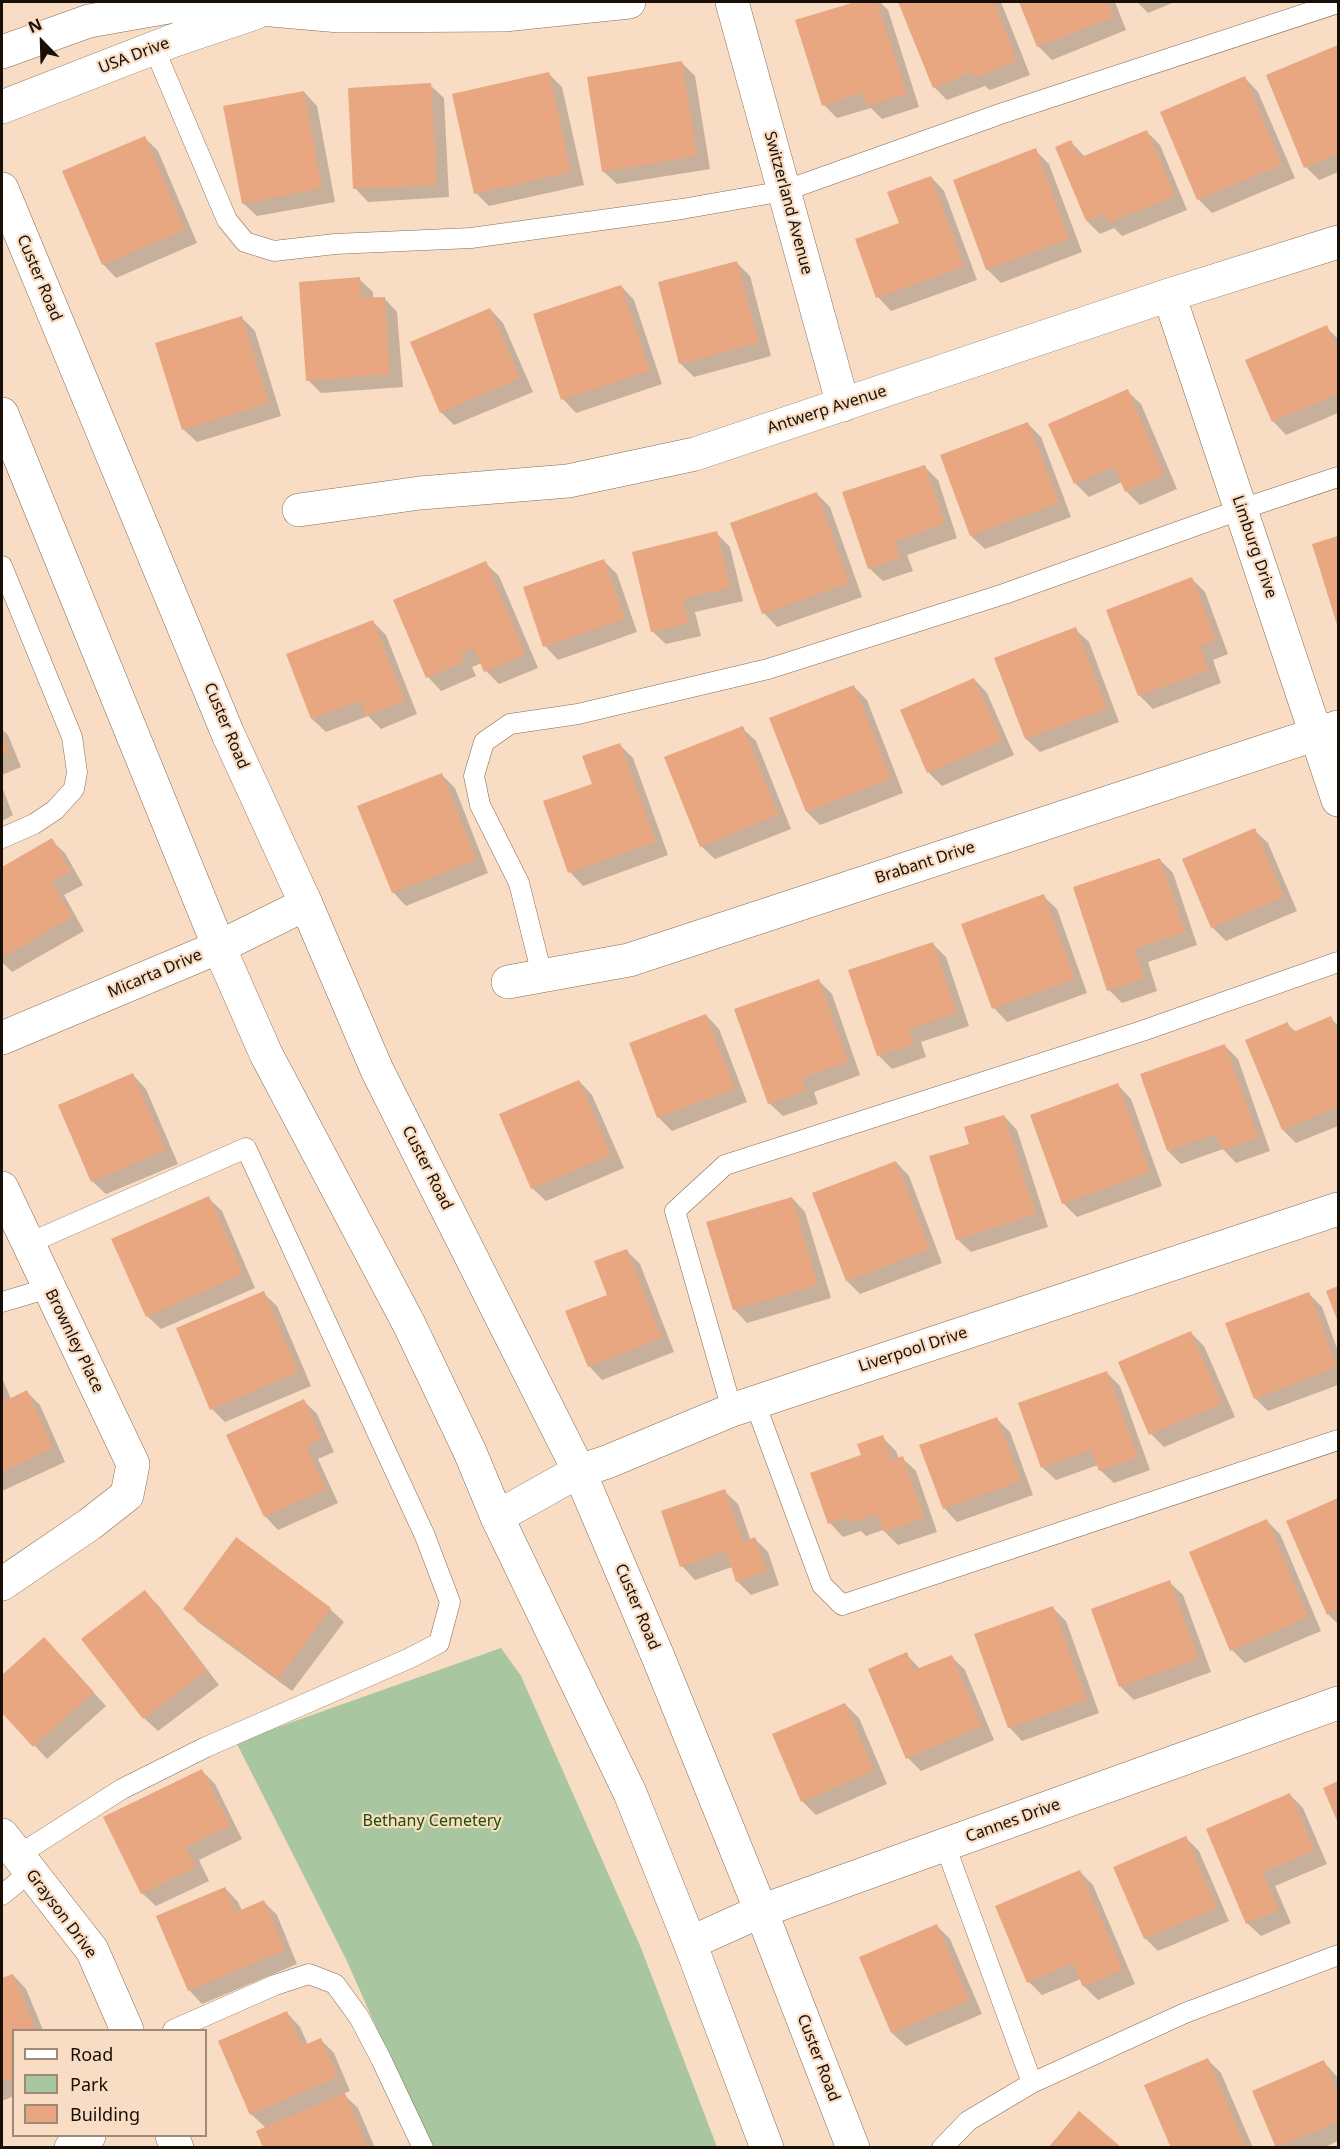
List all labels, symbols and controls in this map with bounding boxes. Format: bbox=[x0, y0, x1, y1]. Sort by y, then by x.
north arrow bbox=[12, 12, 72, 72]
text: N bbox=[25, 13, 45, 38]
street label: USA Drive bbox=[96, 34, 172, 78]
street label: Switzerland Avenue bbox=[760, 129, 816, 277]
street label: Custer Road bbox=[12, 232, 66, 324]
street label: Antwerp Avenue bbox=[765, 382, 889, 438]
street label: Limburg Drive bbox=[1227, 493, 1281, 601]
street label: Custer Road bbox=[199, 680, 253, 772]
street label: Brabant Drive bbox=[873, 838, 977, 888]
street label: Micarta Drive bbox=[105, 946, 205, 1002]
street label: Custer Road bbox=[398, 1123, 456, 1213]
street label: Brownley Place bbox=[41, 1286, 107, 1396]
street label: Liverpool Drive bbox=[856, 1323, 970, 1377]
street label: Custer Road bbox=[610, 1561, 664, 1653]
street label: Cannes Drive bbox=[963, 1795, 1063, 1847]
park label: Bethany Cemetery bbox=[363, 1811, 501, 1831]
street label: Grayson Drive bbox=[21, 1866, 101, 1962]
street label: Custer Road bbox=[793, 2012, 843, 2104]
legend bbox=[12, 2029, 207, 2137]
text: Road bbox=[70, 2042, 113, 2066]
text: Park bbox=[70, 2072, 108, 2096]
text: Building bbox=[70, 2102, 140, 2126]

